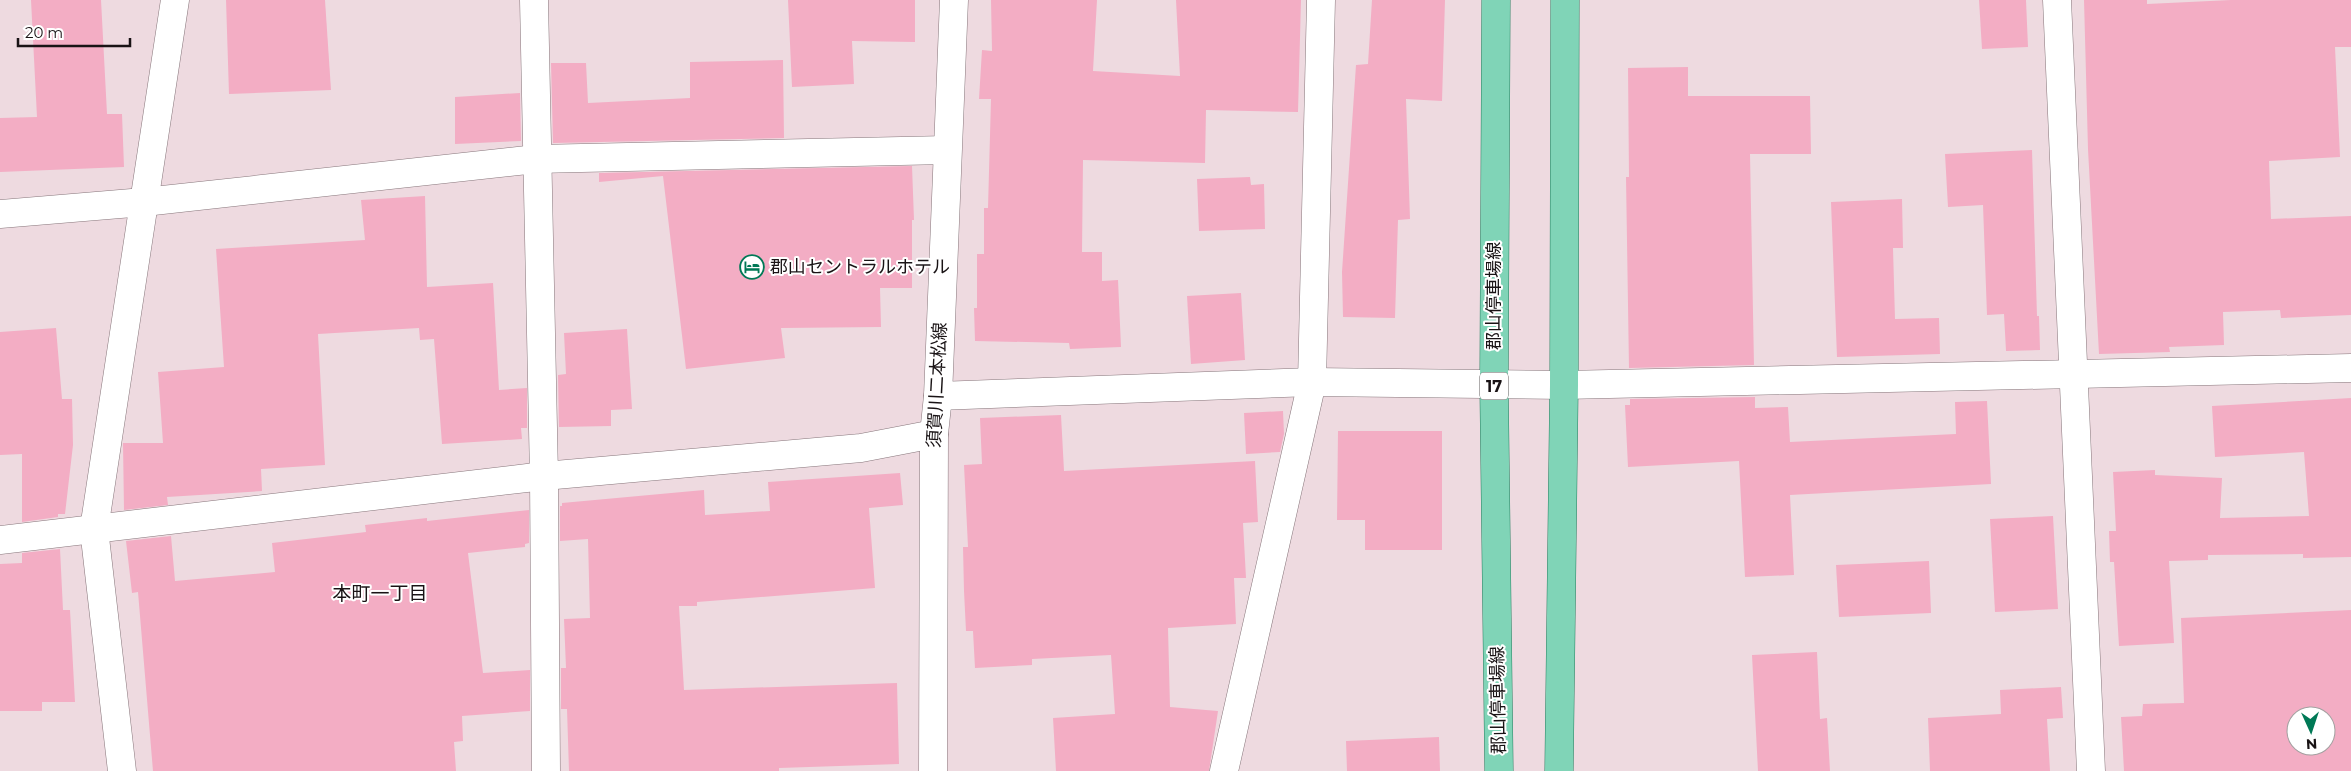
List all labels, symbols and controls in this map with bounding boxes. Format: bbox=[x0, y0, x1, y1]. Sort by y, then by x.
scale bar bbox=[18, 15, 130, 47]
text: 20 m bbox=[25, 23, 63, 42]
street label: 郡山停車場線 bbox=[1483, 242, 1505, 350]
hotel icon: 郡山セントラルホテル bbox=[739, 254, 765, 280]
place label: 郡山セントラルホテル bbox=[770, 256, 950, 278]
street label: 須賀川二本松線 bbox=[923, 322, 951, 448]
road number: 17 bbox=[1480, 372, 1508, 400]
district label: 本町一丁目 bbox=[332, 582, 428, 605]
street label: 郡山停車場線 bbox=[1486, 646, 1510, 754]
north arrow bbox=[2286, 706, 2336, 756]
text: N bbox=[2306, 735, 2318, 753]

